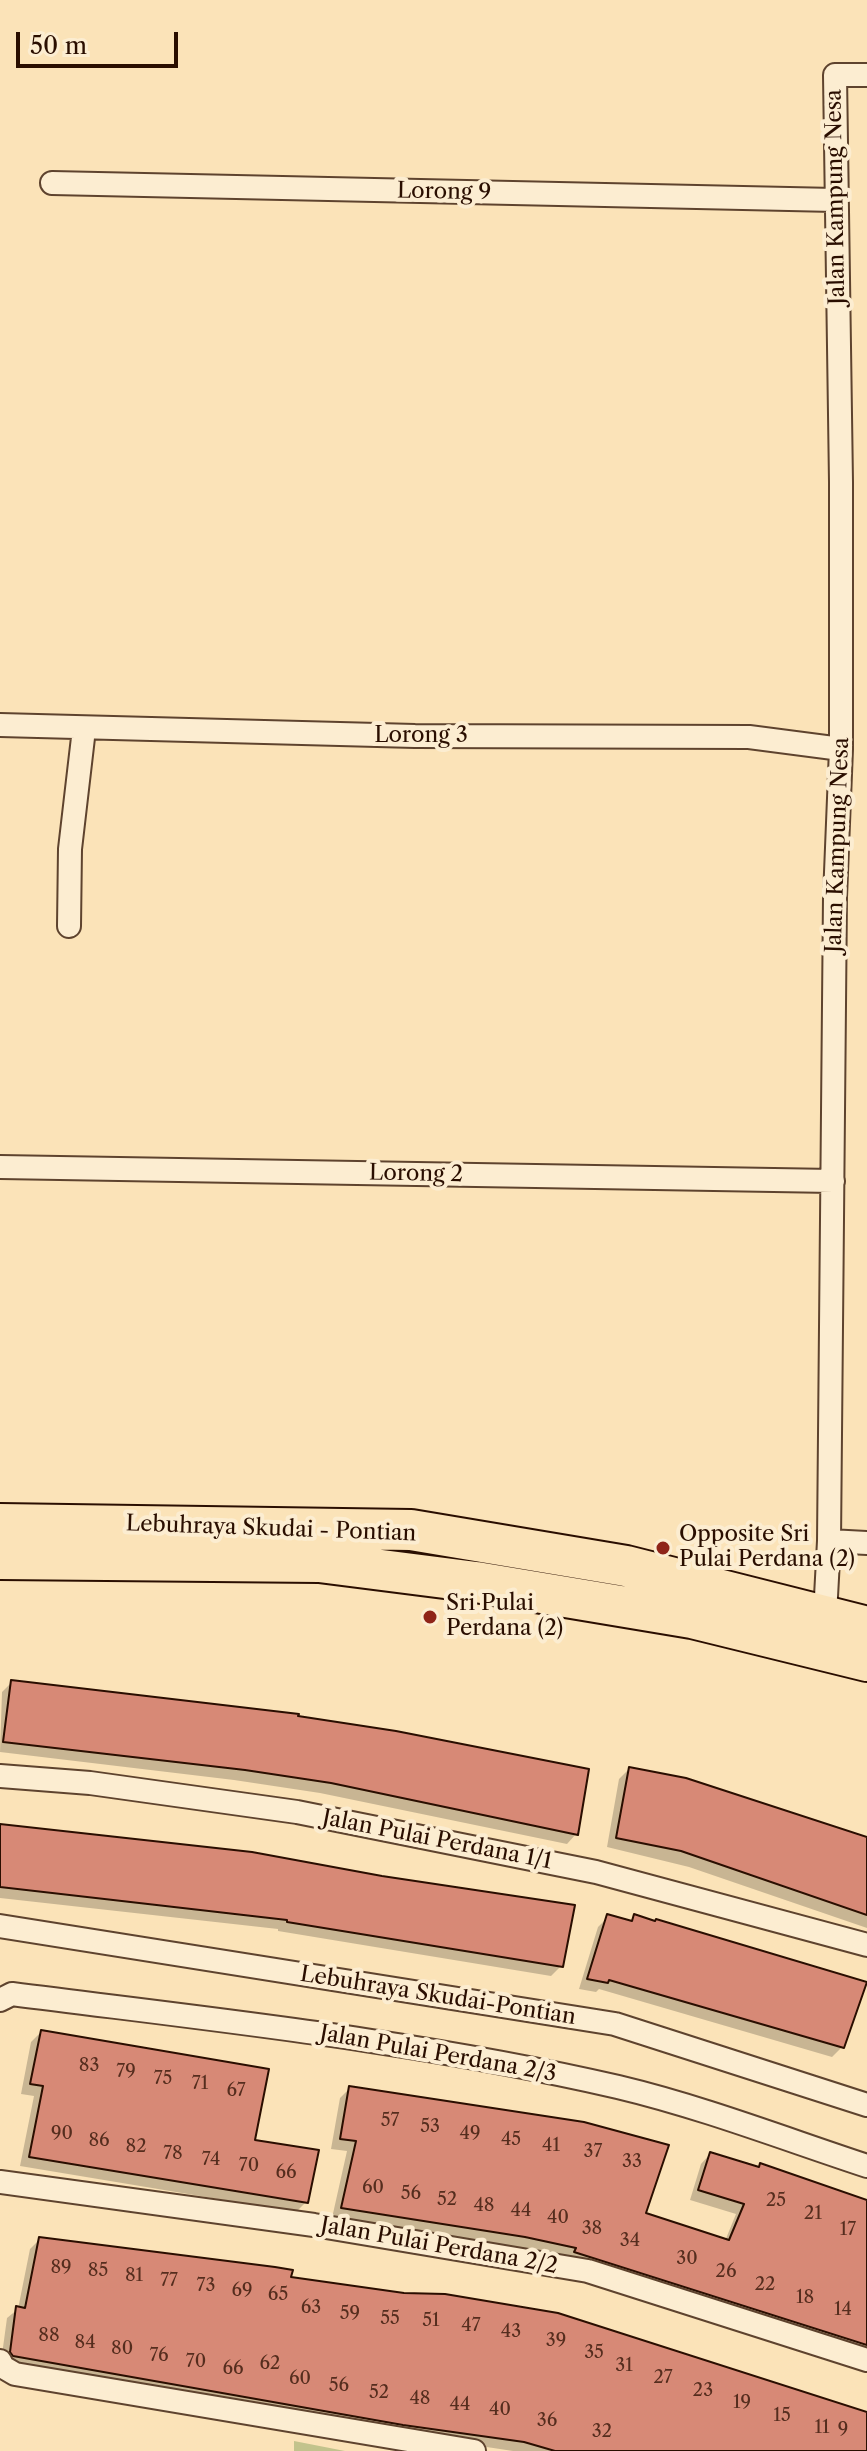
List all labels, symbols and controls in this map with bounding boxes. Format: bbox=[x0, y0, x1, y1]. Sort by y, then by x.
scale bar bbox=[20, 16, 182, 66]
text: 50 m bbox=[30, 31, 87, 60]
street label: Jalan Kampung Nesa bbox=[821, 89, 851, 305]
street label: Lorong 9 bbox=[397, 178, 491, 206]
street label: Lorong 3 bbox=[374, 723, 468, 749]
street label: Jalan Kampung Nesa bbox=[821, 737, 855, 953]
street label: Lorong 2 bbox=[369, 1160, 463, 1188]
street label: Lebuhraya Skudai - Pontian bbox=[125, 1511, 417, 1547]
place label: Opposite Sri Pulai Perdana (2) bbox=[679, 1522, 855, 1574]
marker: Opposite Sri Pulai Perdana (2) bbox=[654, 1539, 672, 1557]
place label: Sri Pulai Perdana (2) bbox=[446, 1591, 563, 1642]
marker: Sri Pulai Perdana (2) bbox=[421, 1608, 439, 1626]
street label: Jalan Pulai Perdana 1/1 bbox=[320, 1805, 554, 1875]
street label: Lebuhraya Skudai-Pontian bbox=[298, 1961, 578, 2031]
street label: Jalan Pulai Perdana 2/3 bbox=[318, 2020, 558, 2088]
house number: 83 bbox=[79, 2055, 99, 2077]
house number: 79 bbox=[116, 2061, 136, 2083]
house number: 75 bbox=[154, 2068, 172, 2090]
house number: 71 bbox=[192, 2073, 208, 2095]
house number: 67 bbox=[226, 2080, 246, 2102]
house number: 57 bbox=[381, 2110, 399, 2132]
house number: 53 bbox=[420, 2116, 440, 2138]
house number: 90 bbox=[51, 2123, 73, 2145]
house number: 49 bbox=[460, 2123, 480, 2145]
house number: 45 bbox=[501, 2129, 521, 2151]
house number: 86 bbox=[88, 2130, 110, 2152]
house number: 41 bbox=[542, 2135, 560, 2157]
house number: 82 bbox=[125, 2136, 147, 2158]
house number: 37 bbox=[584, 2141, 602, 2163]
house number: 78 bbox=[163, 2143, 183, 2165]
house number: 74 bbox=[202, 2149, 220, 2171]
house number: 33 bbox=[622, 2151, 642, 2173]
house number: 70 bbox=[239, 2155, 259, 2177]
house number: 66 bbox=[275, 2162, 297, 2184]
house number: 60 bbox=[362, 2177, 384, 2199]
house number: 56 bbox=[401, 2183, 421, 2205]
house number: 52 bbox=[437, 2189, 457, 2211]
house number: 25 bbox=[766, 2190, 786, 2212]
house number: 48 bbox=[473, 2195, 495, 2217]
house number: 44 bbox=[511, 2200, 531, 2222]
house number: 21 bbox=[804, 2203, 822, 2225]
house number: 40 bbox=[547, 2207, 569, 2229]
street label: Jalan Pulai Perdana 2/2 bbox=[318, 2212, 560, 2280]
house number: 38 bbox=[582, 2218, 602, 2240]
house number: 17 bbox=[840, 2219, 856, 2241]
house number: 34 bbox=[620, 2230, 640, 2252]
house number: 30 bbox=[676, 2248, 698, 2270]
house number: 89 bbox=[50, 2257, 72, 2279]
house number: 85 bbox=[88, 2260, 108, 2282]
house number: 26 bbox=[716, 2261, 736, 2283]
house number: 81 bbox=[125, 2265, 143, 2287]
house number: 77 bbox=[160, 2270, 178, 2292]
house number: 22 bbox=[755, 2274, 775, 2296]
house number: 73 bbox=[197, 2275, 215, 2297]
house number: 69 bbox=[231, 2280, 253, 2302]
house number: 65 bbox=[268, 2284, 288, 2306]
house number: 18 bbox=[796, 2287, 814, 2309]
house number: 63 bbox=[301, 2297, 321, 2319]
house number: 14 bbox=[834, 2299, 852, 2321]
house number: 59 bbox=[340, 2303, 360, 2325]
house number: 55 bbox=[380, 2308, 400, 2330]
house number: 51 bbox=[422, 2310, 440, 2332]
house number: 47 bbox=[461, 2315, 481, 2337]
house number: 43 bbox=[501, 2321, 521, 2343]
house number: 88 bbox=[38, 2325, 60, 2347]
house number: 39 bbox=[546, 2330, 566, 2352]
house number: 84 bbox=[74, 2332, 96, 2354]
house number: 80 bbox=[111, 2338, 133, 2360]
house number: 35 bbox=[584, 2342, 604, 2364]
house number: 76 bbox=[149, 2345, 169, 2367]
house number: 70 bbox=[186, 2351, 206, 2373]
house number: 62 bbox=[260, 2353, 280, 2375]
house number: 31 bbox=[615, 2355, 633, 2377]
house number: 66 bbox=[222, 2358, 244, 2380]
house number: 27 bbox=[653, 2367, 673, 2389]
house number: 60 bbox=[289, 2368, 311, 2390]
house number: 56 bbox=[329, 2375, 349, 2397]
house number: 23 bbox=[693, 2380, 713, 2402]
house number: 52 bbox=[369, 2382, 389, 2404]
house number: 48 bbox=[409, 2388, 431, 2410]
house number: 19 bbox=[733, 2392, 751, 2414]
house number: 44 bbox=[450, 2394, 470, 2416]
house number: 40 bbox=[489, 2399, 511, 2421]
house number: 15 bbox=[773, 2405, 791, 2427]
house number: 36 bbox=[537, 2410, 557, 2432]
house number: 11 bbox=[814, 2417, 830, 2439]
house number: 9 bbox=[838, 2419, 848, 2441]
house number: 32 bbox=[592, 2421, 612, 2443]

